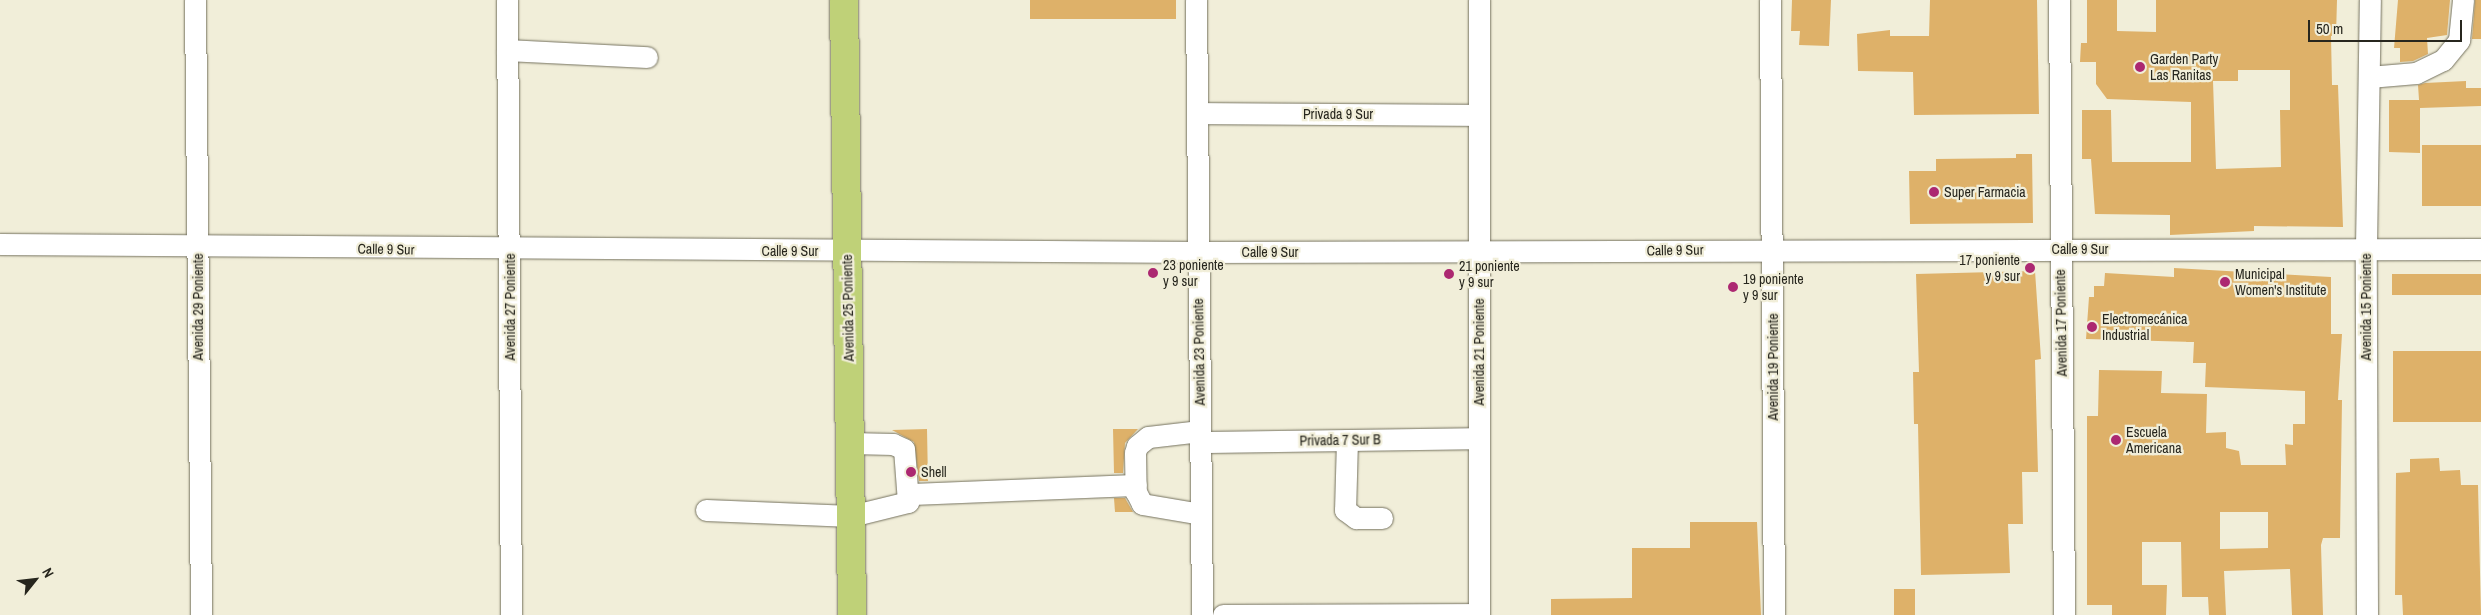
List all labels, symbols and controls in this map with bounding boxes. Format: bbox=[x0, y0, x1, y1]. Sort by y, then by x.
scale bar bbox=[2311, 10, 2465, 42]
text: 50 m bbox=[2316, 18, 2343, 39]
place label: Garden Party Las Ranitas bbox=[2150, 51, 2218, 84]
marker: Garden Party Las Ranitas bbox=[2134, 61, 2146, 73]
street label: Privada 9 Sur bbox=[1303, 106, 1373, 122]
place label: Super Farmacia bbox=[1944, 184, 2026, 200]
marker: Super Farmacia bbox=[1928, 186, 1940, 198]
street label: Calle 9 Sur bbox=[357, 240, 415, 258]
street label: Calle 9 Sur bbox=[1646, 241, 1704, 259]
street label: Calle 9 Sur bbox=[2052, 241, 2108, 257]
street label: Calle 9 Sur bbox=[762, 243, 818, 259]
street label: Calle 9 Sur bbox=[1242, 244, 1298, 260]
place label: 17 poniente y 9 sur bbox=[1959, 252, 2020, 284]
street label: Avenida 29 Poniente bbox=[190, 253, 206, 361]
street label: Avenida 27 Poniente bbox=[502, 253, 518, 361]
street label: Avenida 15 Poniente bbox=[2358, 253, 2374, 361]
street label: Avenida 25 Poniente bbox=[839, 254, 857, 362]
place label: 23 poniente y 9 sur bbox=[1163, 257, 1224, 290]
place label: 21 poniente y 9 sur bbox=[1459, 258, 1520, 290]
marker: 17 poniente y 9 sur bbox=[2024, 262, 2036, 274]
place label: Municipal Women's Institute bbox=[2235, 266, 2326, 298]
marker: 23 poniente y 9 sur bbox=[1147, 267, 1159, 279]
marker: 21 poniente y 9 sur bbox=[1443, 268, 1455, 280]
street label: Avenida 17 Poniente bbox=[2052, 269, 2070, 377]
place label: 19 poniente y 9 sur bbox=[1743, 271, 1804, 304]
marker: Municipal Women's Institute bbox=[2219, 276, 2231, 288]
marker: 19 poniente y 9 sur bbox=[1727, 281, 1739, 293]
street label: Avenida 23 Poniente bbox=[1190, 298, 1208, 406]
street label: Avenida 21 Poniente bbox=[1471, 298, 1487, 406]
place label: Electromecánica Industrial bbox=[2102, 311, 2187, 344]
street label: Avenida 19 Poniente bbox=[1765, 313, 1781, 421]
marker: Electromecánica Industrial bbox=[2086, 321, 2098, 333]
place label: Escuela Americana bbox=[2126, 424, 2182, 457]
street label: Privada 7 Sur B bbox=[1299, 431, 1381, 449]
marker: Escuela Americana bbox=[2110, 434, 2122, 446]
place label: Shell bbox=[921, 464, 947, 480]
marker: Shell bbox=[905, 466, 917, 478]
north arrow bbox=[10, 555, 60, 605]
text: N bbox=[38, 565, 58, 581]

